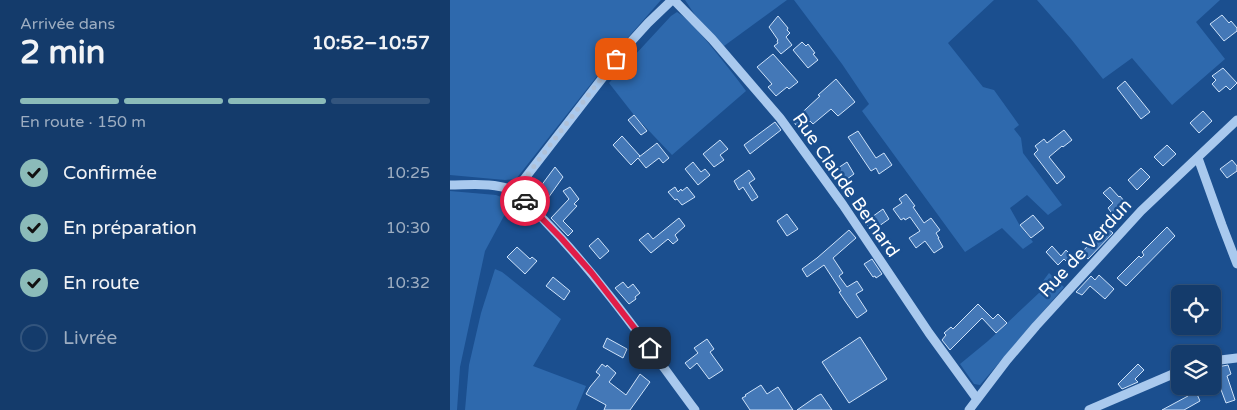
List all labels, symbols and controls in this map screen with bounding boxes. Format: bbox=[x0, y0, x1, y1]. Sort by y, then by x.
text: Arrivée dans bbox=[20, 14, 115, 34]
text: 10:52–10:57 bbox=[312, 32, 430, 54]
text: 2 min bbox=[20, 34, 105, 72]
pin bbox=[595, 38, 637, 80]
icon: bag bbox=[602, 45, 630, 73]
street label: Rue Claude Bernard bbox=[788, 108, 904, 262]
text: En route · 150 m bbox=[20, 112, 146, 132]
icon: check bbox=[20, 159, 48, 187]
text: Confirmée bbox=[63, 162, 157, 184]
text: 10:25 bbox=[386, 163, 430, 183]
courier bbox=[500, 176, 550, 226]
icon: car bbox=[511, 187, 539, 215]
street label: Rue de Verdun bbox=[1034, 194, 1136, 302]
icon: check bbox=[20, 214, 48, 242]
text: En préparation bbox=[63, 217, 197, 239]
text: 10:30 bbox=[386, 218, 430, 238]
icon: check bbox=[20, 269, 48, 297]
text: En route bbox=[63, 272, 140, 294]
text: 10:32 bbox=[386, 273, 430, 293]
map controls bbox=[1171, 285, 1221, 395]
button: locate bbox=[1171, 285, 1221, 335]
text: Livrée bbox=[63, 327, 117, 349]
pin bbox=[629, 327, 671, 369]
icon: home bbox=[636, 334, 664, 362]
button: layers bbox=[1171, 345, 1221, 395]

